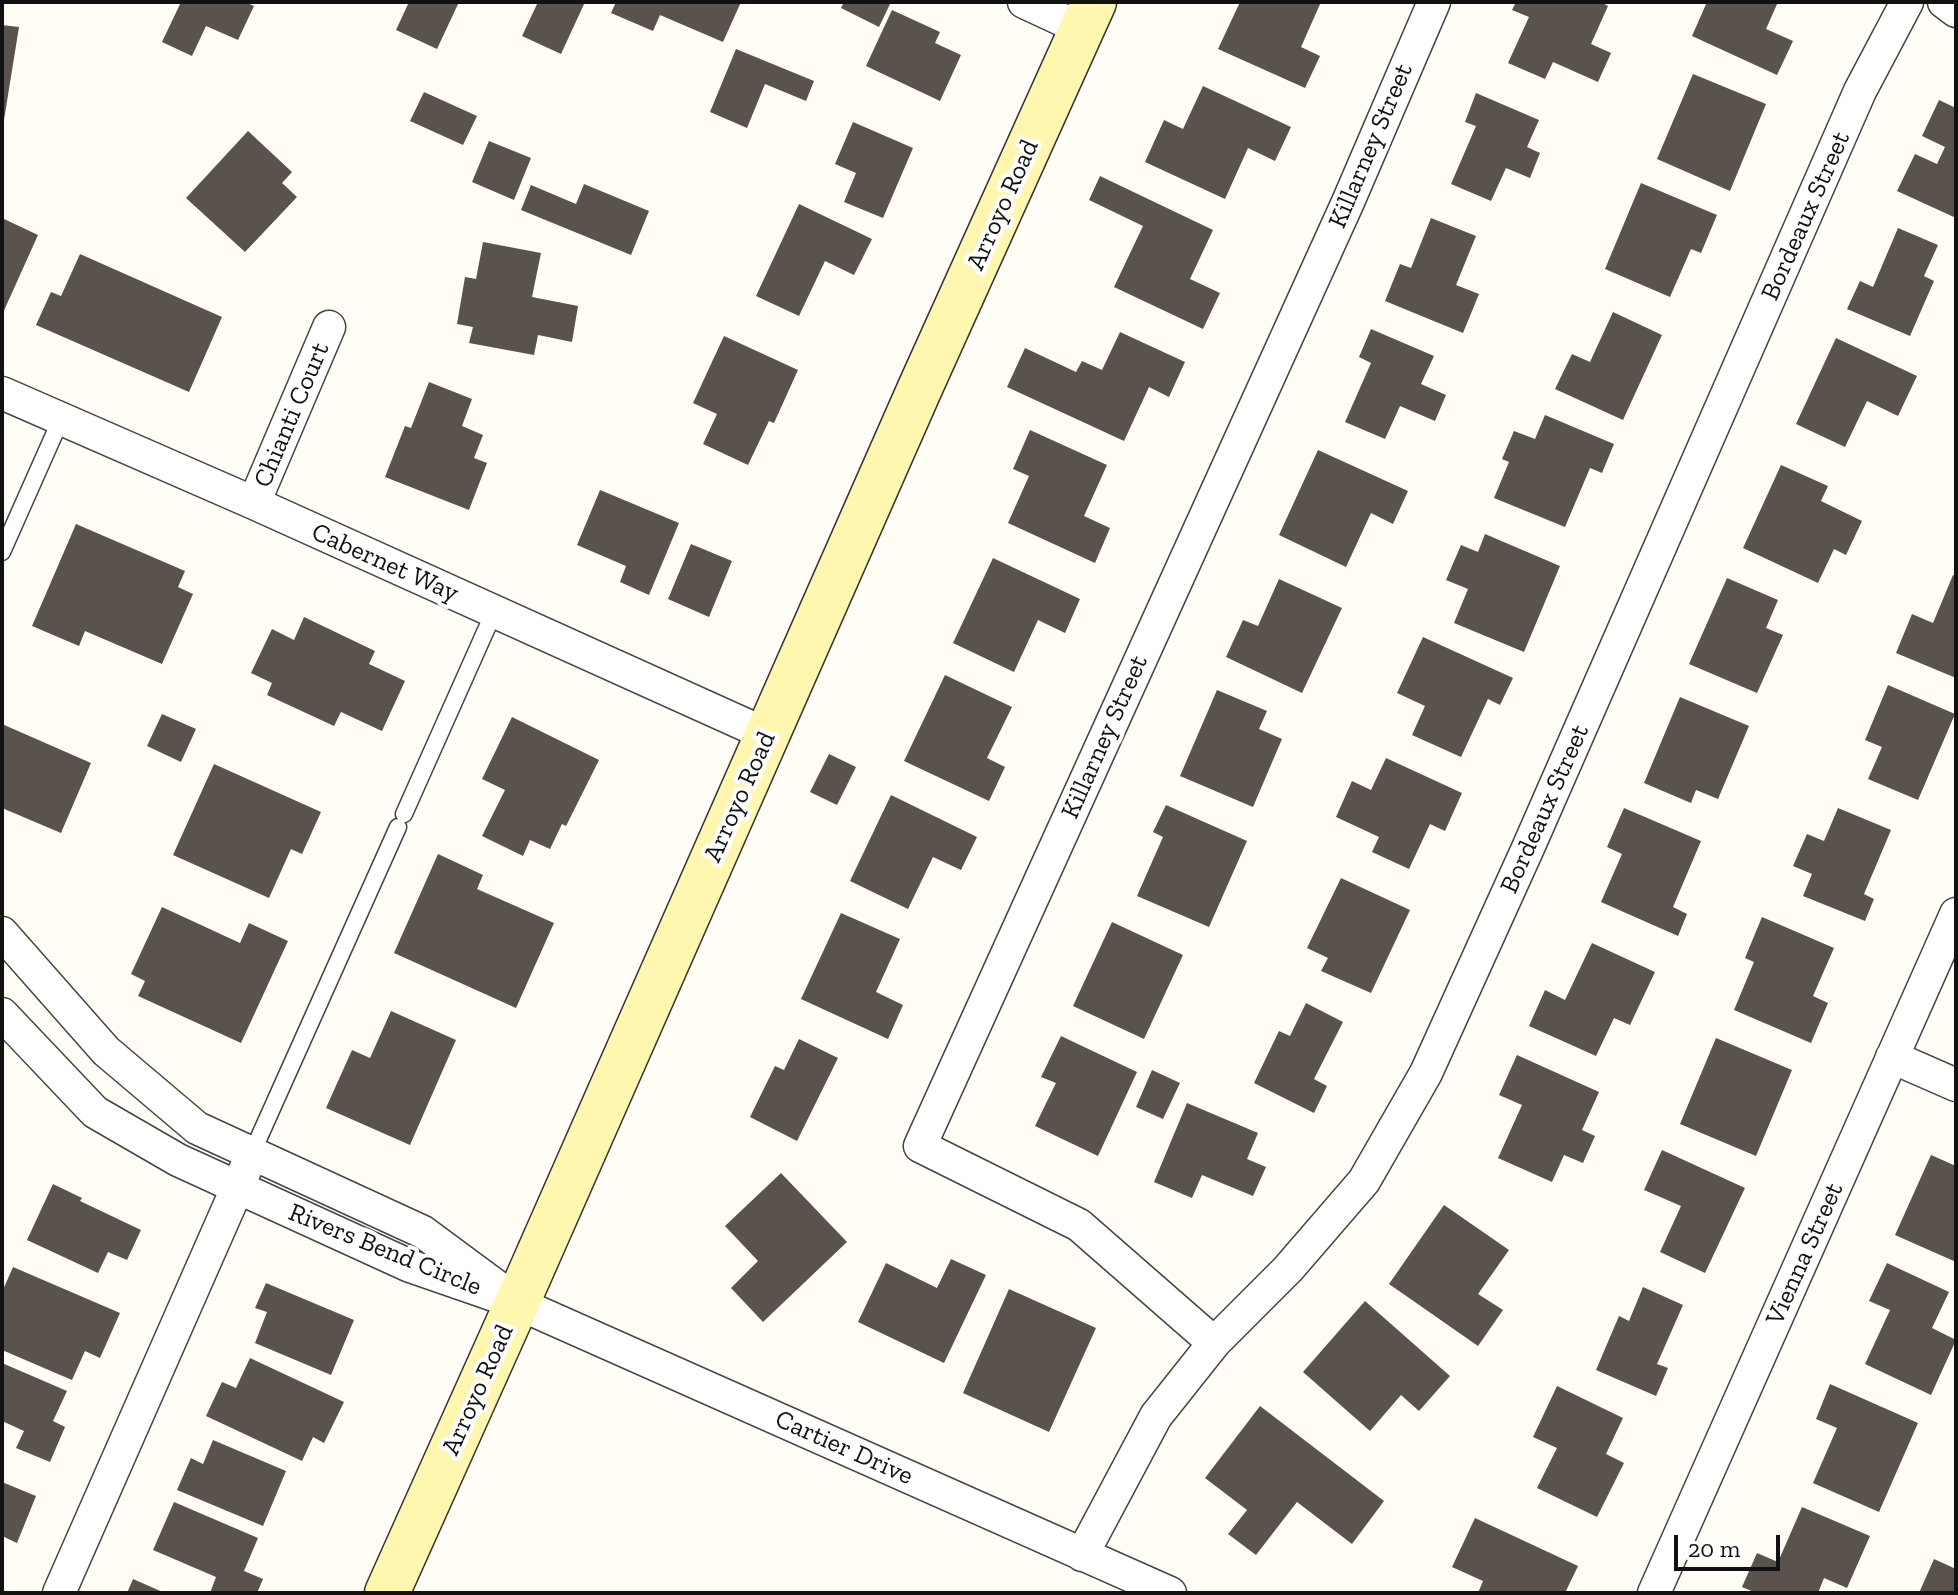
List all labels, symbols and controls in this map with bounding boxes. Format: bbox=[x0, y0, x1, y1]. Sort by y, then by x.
street label: Killarney Street bbox=[1322, 59, 1420, 233]
street label: Bordeaux Street bbox=[1755, 127, 1857, 305]
street label: Arroyo Road bbox=[960, 135, 1046, 275]
street label: Chianti Court bbox=[248, 338, 336, 492]
street label: Cabernet Way bbox=[307, 517, 463, 609]
street label: Killarney Street bbox=[1055, 650, 1155, 824]
street label: Bordeaux Street bbox=[1494, 720, 1596, 898]
street label: Arroyo Road bbox=[697, 727, 783, 867]
street label: Vienna Street bbox=[1760, 1178, 1850, 1330]
street label: Rivers Bend Circle bbox=[284, 1197, 486, 1303]
street label: Arroyo Road bbox=[435, 1320, 521, 1460]
street label: Cartier Drive bbox=[770, 1404, 918, 1492]
scale bar bbox=[1678, 1519, 1784, 1569]
text: 20 m bbox=[1688, 1534, 1740, 1563]

